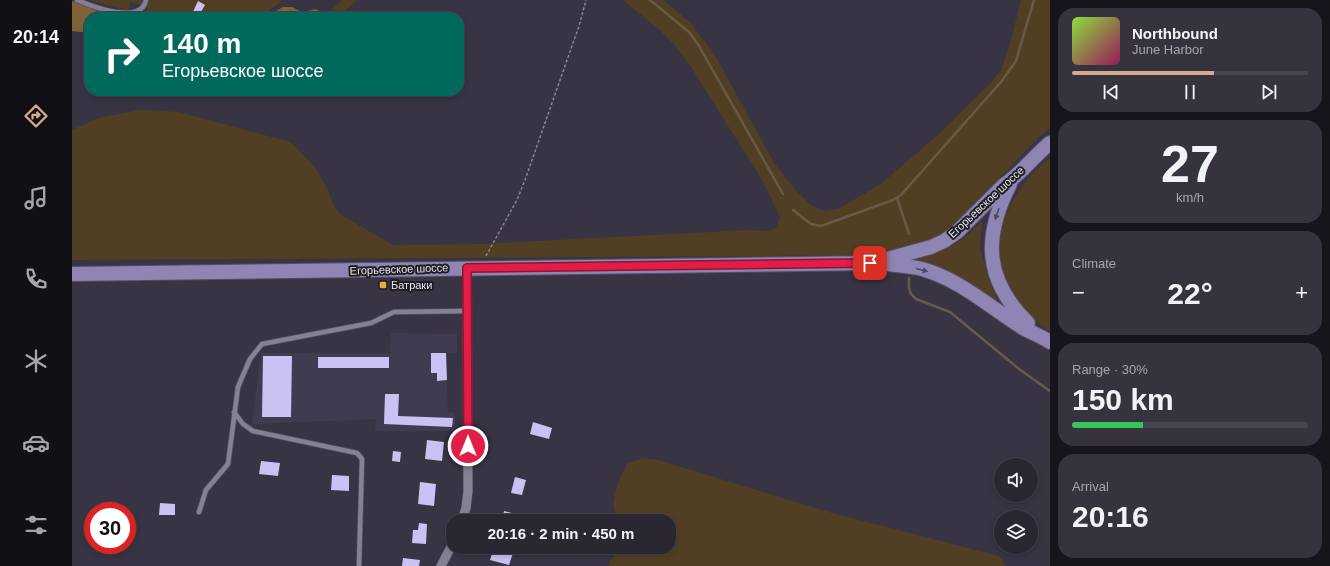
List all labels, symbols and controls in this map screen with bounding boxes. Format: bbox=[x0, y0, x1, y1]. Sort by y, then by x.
text: Northbound bbox=[1132, 25, 1218, 42]
text: 20:14 bbox=[13, 27, 59, 47]
icon: right bbox=[96, 28, 148, 80]
text: 140 m bbox=[162, 28, 241, 59]
text: June Harbor bbox=[1132, 42, 1204, 57]
text: Егорьевское шоссе bbox=[162, 61, 324, 81]
icon: previous bbox=[1100, 81, 1122, 103]
icon: pause bbox=[1179, 81, 1201, 103]
icon: next bbox=[1258, 81, 1280, 103]
icon: directions bbox=[22, 102, 50, 130]
text: 27 bbox=[1161, 135, 1219, 193]
street label: Егорьевское шоссе bbox=[946, 164, 1026, 240]
icon: music bbox=[22, 184, 50, 212]
text: km/h bbox=[1176, 190, 1204, 205]
one-way arrow bbox=[993, 209, 999, 221]
pin bbox=[853, 246, 887, 280]
icon: arrive bbox=[859, 252, 881, 274]
text: Climate bbox=[1072, 256, 1116, 271]
street label: Егорьевское шоссе bbox=[349, 261, 449, 277]
icon: phone bbox=[22, 265, 50, 293]
one-way arrow bbox=[917, 267, 929, 273]
text: 22° bbox=[1167, 277, 1213, 310]
place label: Батраки bbox=[391, 279, 432, 291]
marker: Батраки bbox=[378, 280, 388, 290]
text: − bbox=[1072, 280, 1085, 305]
text: + bbox=[1295, 280, 1308, 305]
icon: climate bbox=[22, 347, 50, 375]
text: Range · 30% bbox=[1072, 362, 1148, 377]
text: 150 km bbox=[1072, 383, 1174, 416]
position arrow bbox=[447, 425, 489, 467]
icon: car bbox=[22, 429, 50, 457]
map controls bbox=[994, 458, 1038, 554]
button: sound bbox=[994, 458, 1038, 502]
text: Arrival bbox=[1072, 479, 1109, 494]
text: 20:16 bbox=[1072, 500, 1149, 533]
speed limit sign: 30 bbox=[84, 502, 136, 554]
button: layers bbox=[994, 510, 1038, 554]
icon: filters bbox=[22, 511, 50, 539]
text: 20:16 · 2 min · 450 m bbox=[488, 525, 634, 542]

